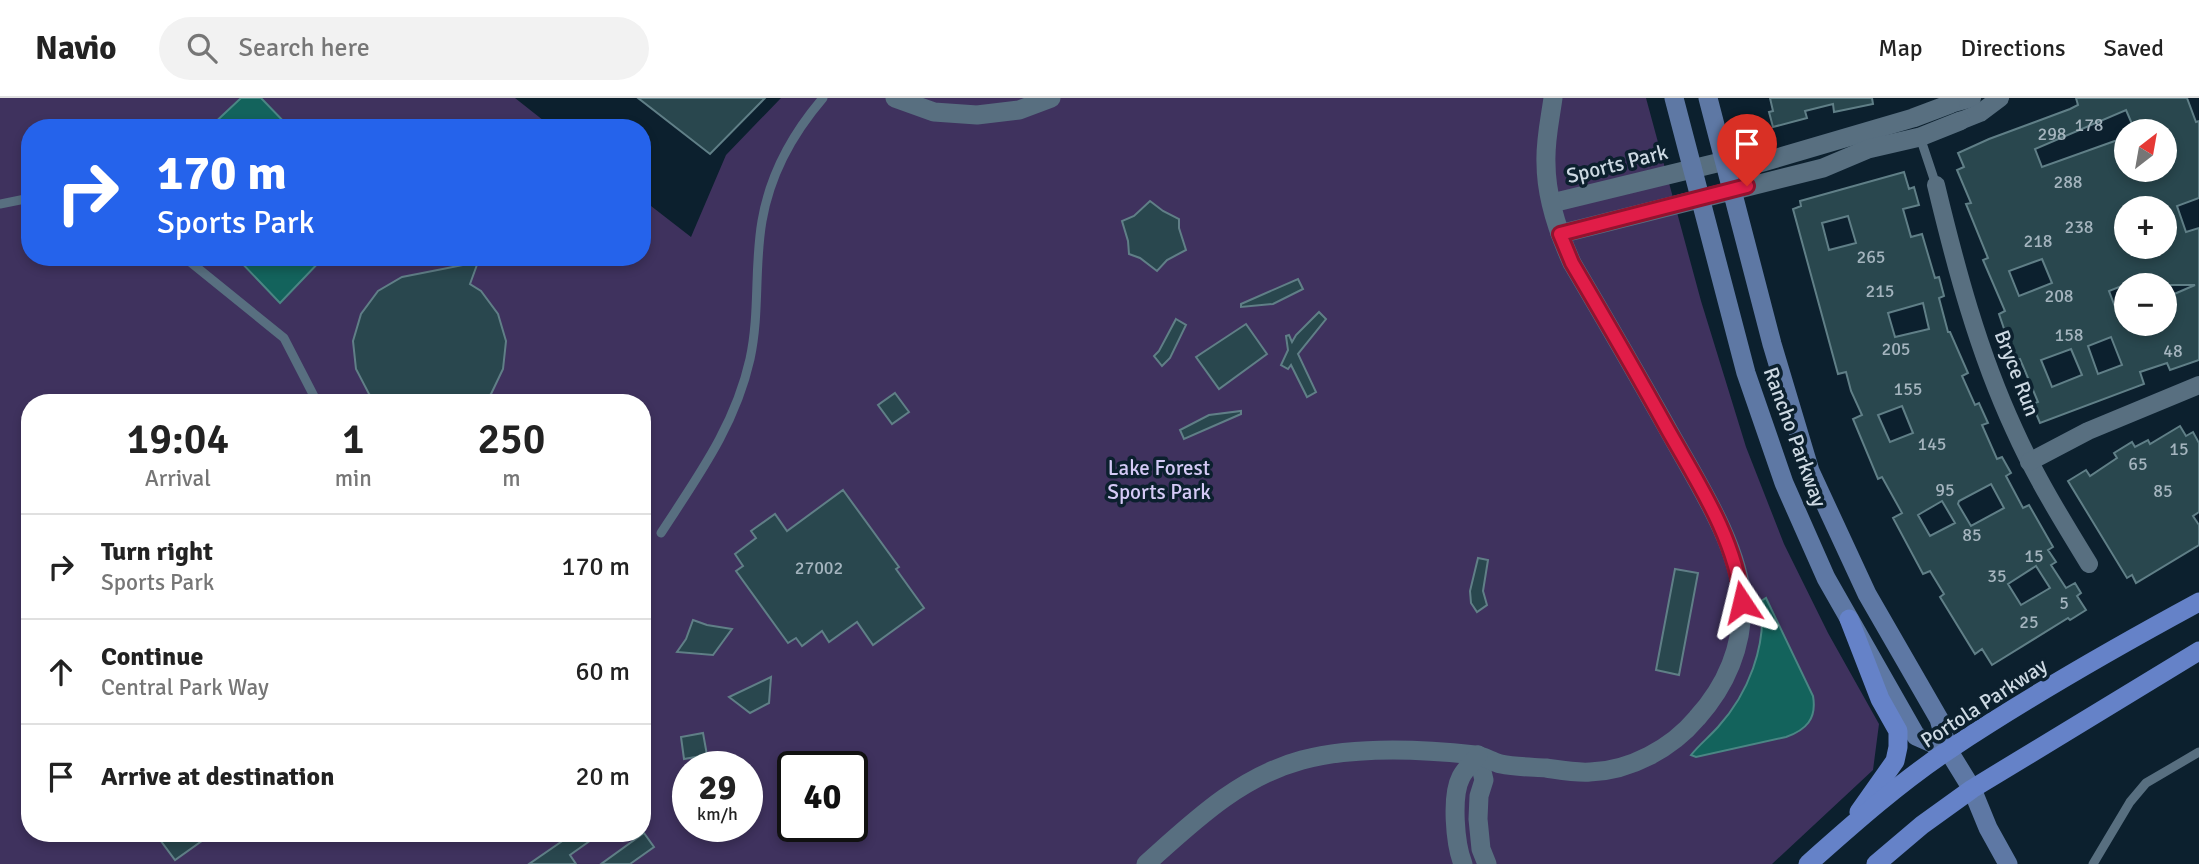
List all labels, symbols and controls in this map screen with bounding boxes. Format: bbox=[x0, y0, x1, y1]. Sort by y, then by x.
search box bbox=[159, 17, 649, 80]
text: Navio bbox=[35, 28, 117, 69]
icon: search bbox=[183, 29, 221, 67]
text: Search here bbox=[239, 32, 370, 64]
text: Map bbox=[1878, 33, 1923, 63]
text: Directions bbox=[1961, 33, 2066, 63]
text: Saved bbox=[2104, 33, 2164, 63]
pin bbox=[1717, 114, 1777, 186]
house number: 178 bbox=[2074, 114, 2104, 136]
north arrow bbox=[2114, 119, 2177, 182]
map controls bbox=[2114, 119, 2177, 336]
house number: 298 bbox=[2037, 123, 2067, 145]
icon: arrive bbox=[1728, 125, 1766, 163]
street label: Sports Park bbox=[1564, 139, 1671, 189]
text: 170 m bbox=[157, 143, 287, 203]
icon: right bbox=[42, 147, 133, 238]
house number: 288 bbox=[2053, 171, 2083, 193]
button: + bbox=[2114, 196, 2177, 259]
text: Sports Park bbox=[157, 203, 315, 242]
house number: 238 bbox=[2064, 216, 2094, 238]
house number: 218 bbox=[2023, 230, 2053, 252]
house number: 265 bbox=[1856, 246, 1886, 268]
button: − bbox=[2114, 273, 2177, 336]
house number: 215 bbox=[1865, 280, 1895, 302]
house number: 208 bbox=[2044, 285, 2074, 307]
house number: 158 bbox=[2054, 324, 2084, 346]
street label: Bryce Run bbox=[1989, 326, 2045, 420]
house number: 205 bbox=[1881, 338, 1911, 360]
house number: 48 bbox=[2163, 340, 2183, 362]
street label: Rancho Parkway bbox=[1758, 364, 1832, 511]
house number: 155 bbox=[1893, 378, 1923, 400]
text: 19:04 bbox=[127, 414, 229, 465]
text: 1 bbox=[342, 414, 365, 465]
text: 250 bbox=[477, 414, 545, 465]
house number: 145 bbox=[1917, 433, 1947, 455]
house number: 15 bbox=[2169, 438, 2189, 460]
house number: 65 bbox=[2128, 453, 2148, 475]
park label: Lake Forest Sports Park bbox=[1107, 455, 1211, 505]
text: Arrival bbox=[145, 464, 211, 493]
text: min bbox=[335, 464, 372, 493]
text: m bbox=[502, 464, 521, 493]
house number: 95 bbox=[1935, 479, 1955, 501]
house number: 85 bbox=[2153, 480, 2173, 502]
house number: 85 bbox=[1962, 524, 1982, 546]
text: Turn right bbox=[101, 536, 213, 568]
house number: 15 bbox=[2024, 545, 2044, 567]
icon: right bbox=[42, 548, 80, 586]
text: 170 m bbox=[561, 551, 630, 583]
house number: 27002 bbox=[795, 557, 843, 579]
position arrow bbox=[1705, 565, 1779, 639]
house number: 35 bbox=[1987, 565, 2007, 587]
text: Sports Park bbox=[101, 568, 214, 597]
house number: 5 bbox=[2059, 592, 2069, 614]
house number: 25 bbox=[2019, 611, 2039, 633]
text: Continue bbox=[101, 641, 203, 673]
street label: Portola Parkway bbox=[1916, 652, 2052, 754]
icon: ahead bbox=[42, 653, 80, 691]
text: 60 m bbox=[575, 656, 630, 688]
text: Central Park Way bbox=[101, 673, 269, 702]
speed limit sign: 40 bbox=[777, 751, 868, 842]
icon: arrive bbox=[42, 758, 80, 796]
text: Arrive at destination bbox=[101, 761, 334, 793]
text: 20 m bbox=[575, 761, 630, 793]
text: 29 bbox=[699, 766, 736, 809]
text: km/h bbox=[697, 803, 738, 825]

